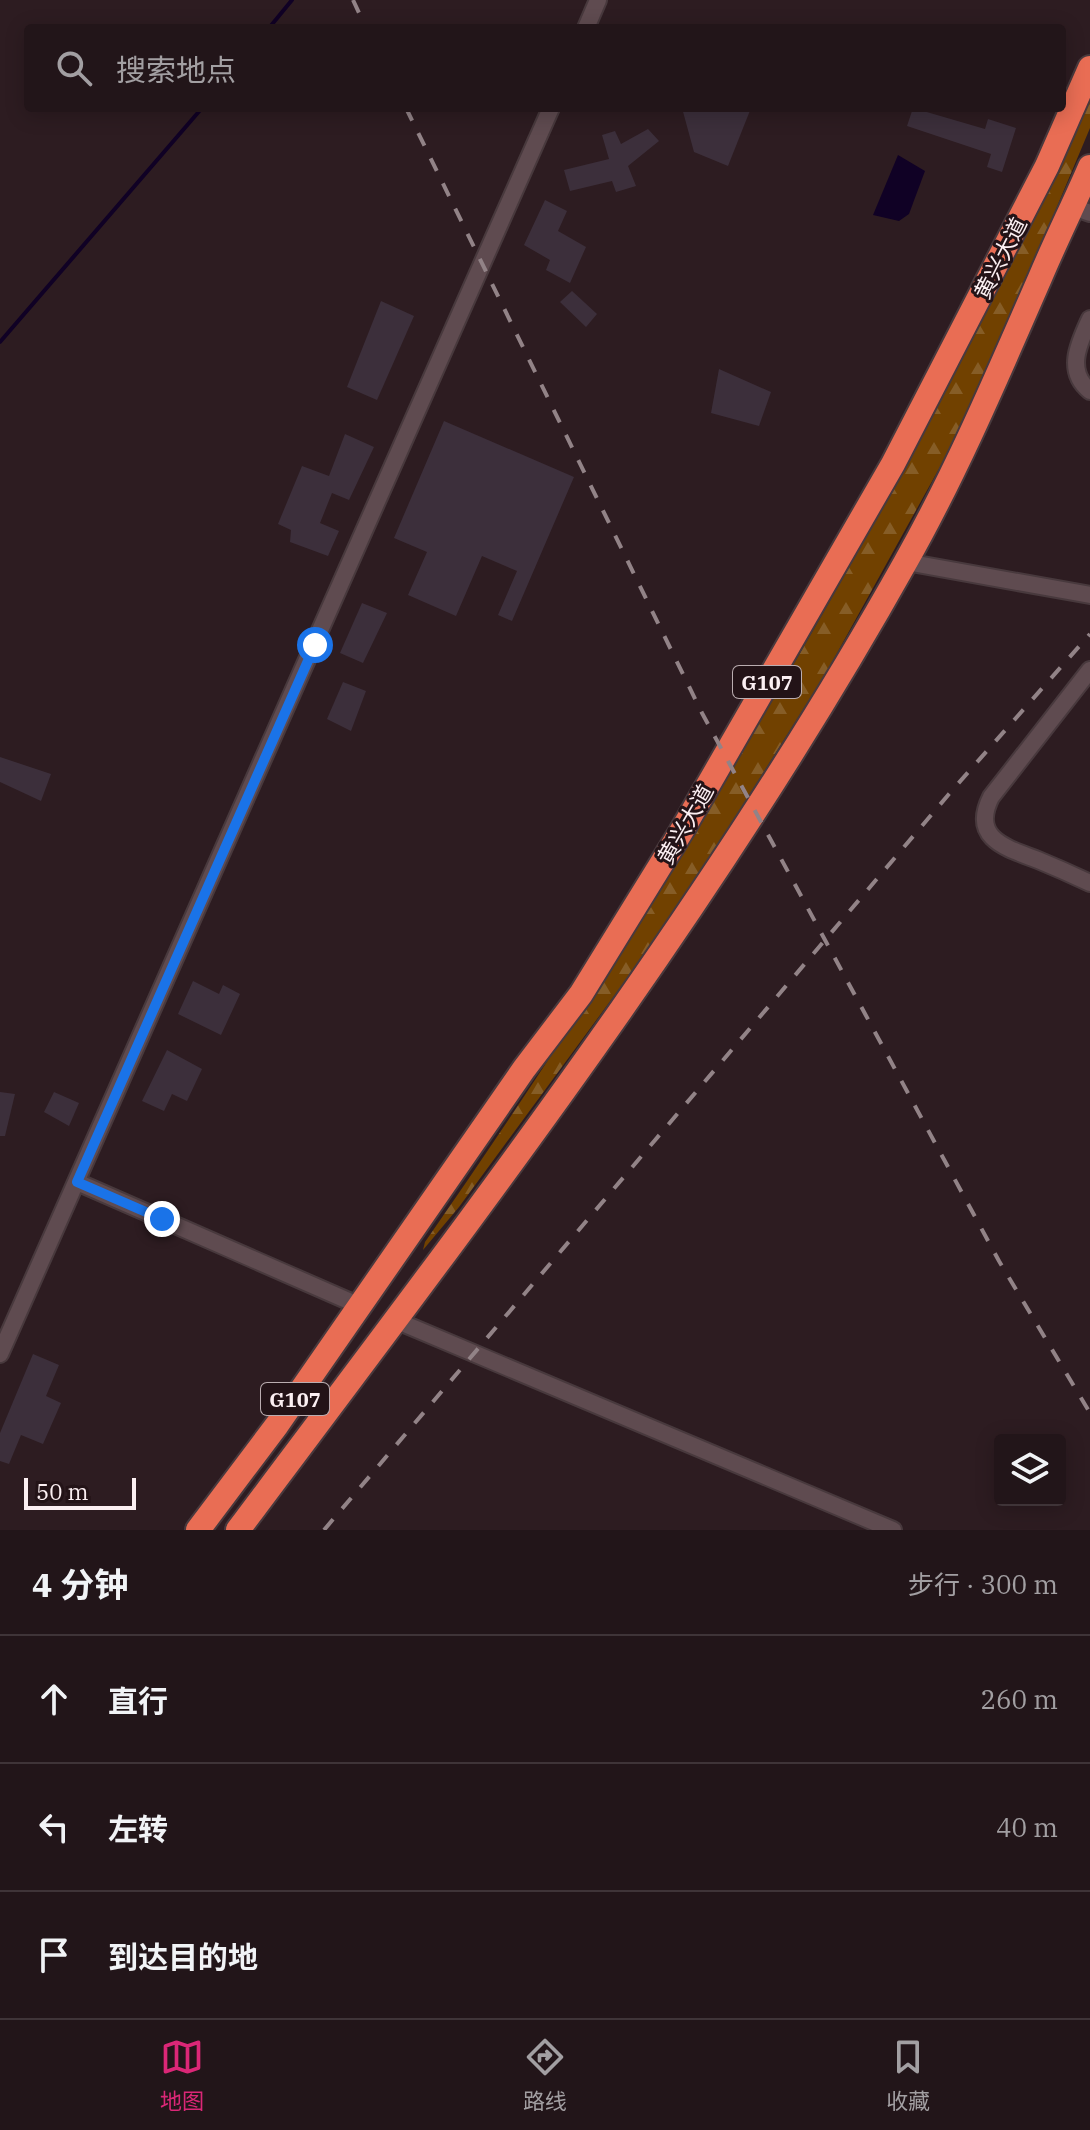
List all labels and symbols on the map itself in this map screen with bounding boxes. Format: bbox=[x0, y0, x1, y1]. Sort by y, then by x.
street label: 黄兴大道 bbox=[967, 212, 1033, 304]
route start bbox=[297, 627, 333, 663]
road number: G107 bbox=[733, 666, 801, 698]
street label: 黄兴大道 bbox=[650, 779, 720, 869]
route end bbox=[144, 1201, 180, 1237]
road number: G107 bbox=[261, 1383, 329, 1415]
scale bar bbox=[24, 1474, 136, 1510]

